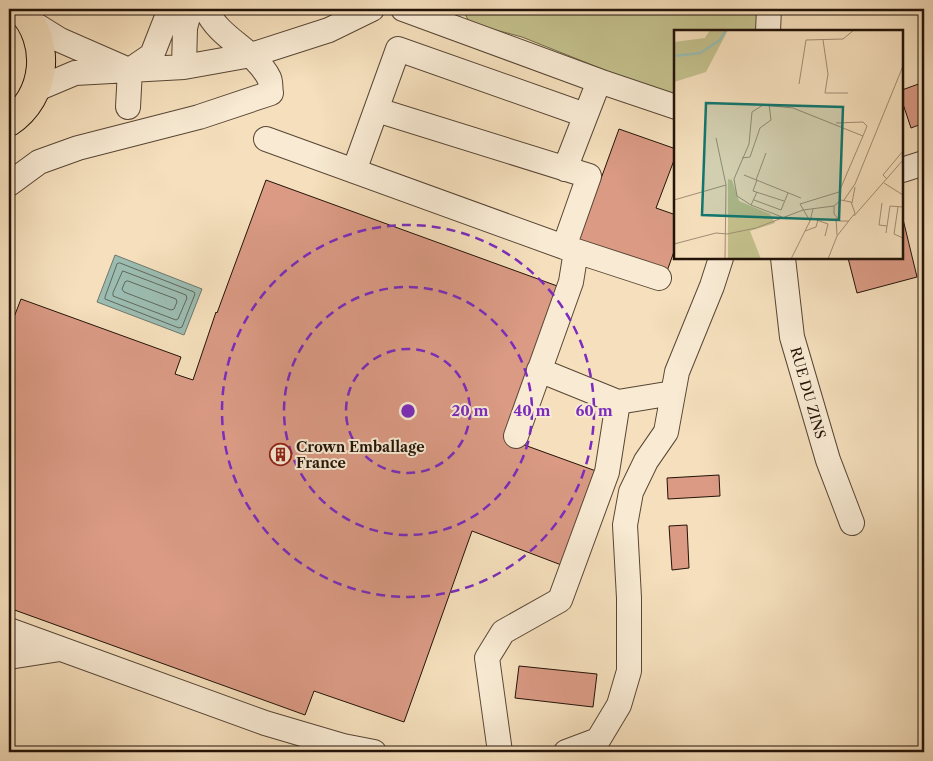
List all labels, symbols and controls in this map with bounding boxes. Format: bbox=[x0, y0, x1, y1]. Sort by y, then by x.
inset map bbox=[674, 30, 903, 259]
street label: RUE DU ZINS bbox=[786, 345, 830, 441]
text: 20 m bbox=[451, 401, 489, 420]
text: 40 m bbox=[513, 401, 551, 420]
text: 60 m bbox=[575, 401, 613, 420]
centre of rings bbox=[399, 402, 417, 420]
place label: Crown Emballage France bbox=[296, 438, 425, 472]
building icon: Crown Emballage France bbox=[268, 443, 292, 467]

